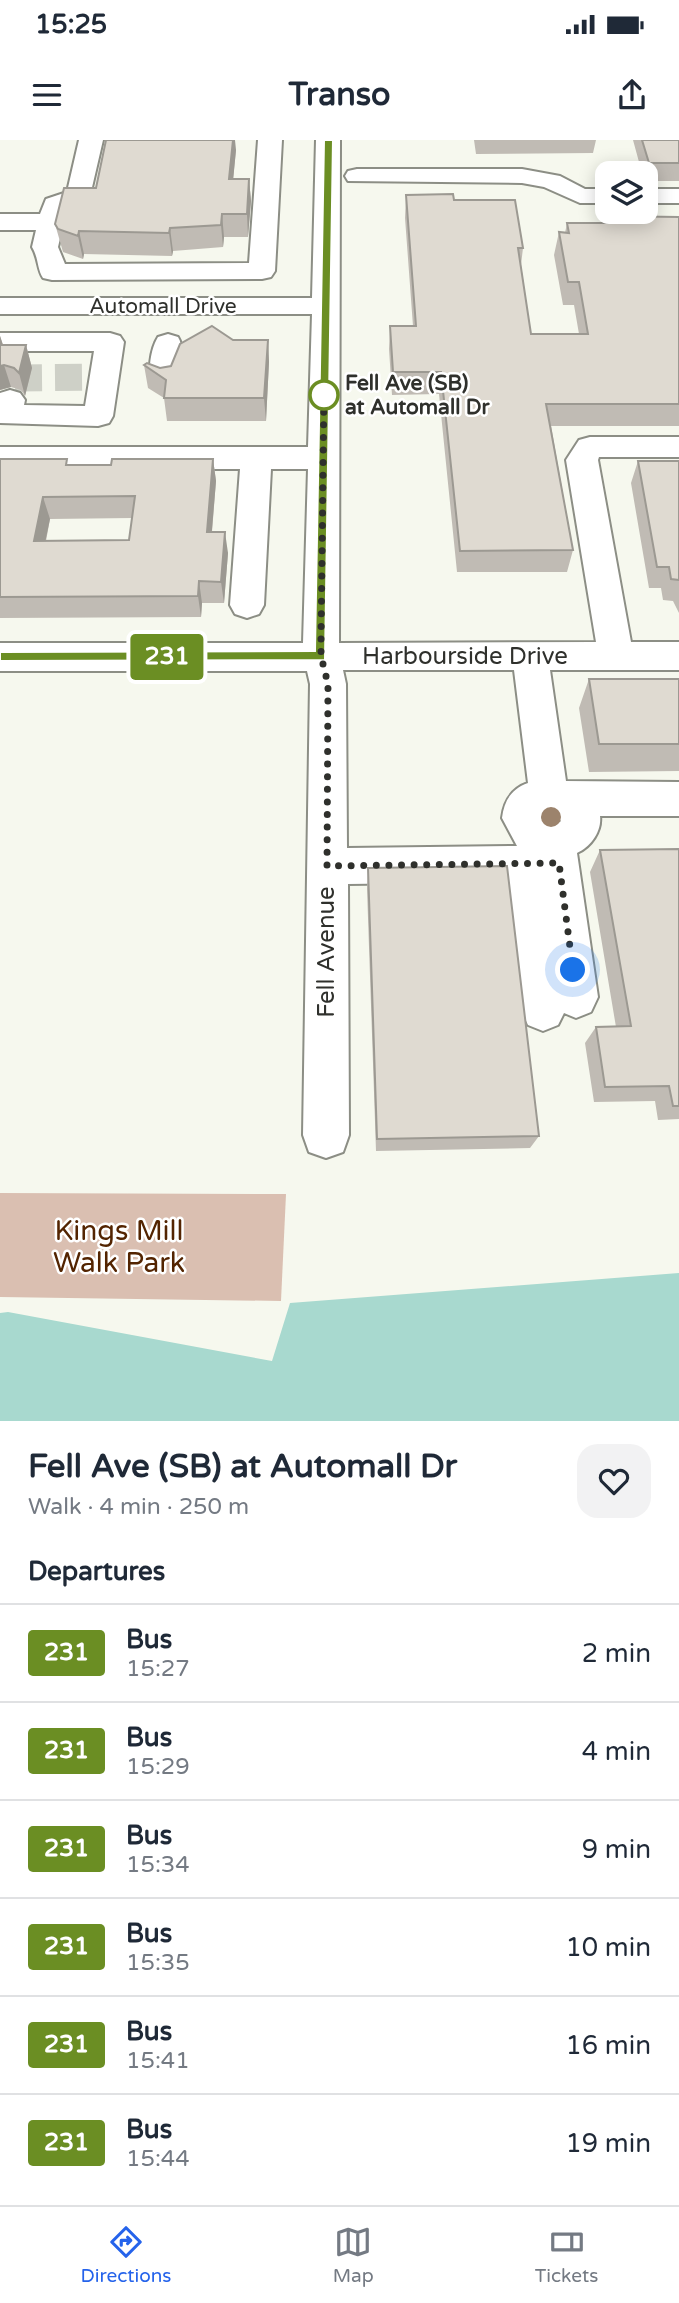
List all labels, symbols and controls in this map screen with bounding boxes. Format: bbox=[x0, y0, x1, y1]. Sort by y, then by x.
text: 15:25 bbox=[35, 9, 107, 40]
icon: menu bbox=[28, 76, 66, 114]
text: Transo bbox=[288, 76, 391, 114]
icon: share bbox=[613, 76, 651, 114]
map controls bbox=[595, 161, 658, 224]
button: layers bbox=[595, 161, 658, 224]
street label: Automall Drive bbox=[89, 294, 237, 319]
place label: Fell Ave (SB) at Automall Dr bbox=[345, 371, 490, 420]
marker: Fell Ave (SB) at Automall Dr bbox=[309, 380, 339, 410]
line badge: 231 bbox=[127, 634, 207, 680]
text: 231 bbox=[144, 642, 190, 671]
street label: Harbourside Drive bbox=[362, 642, 568, 671]
street label: Fell Avenue bbox=[312, 886, 341, 1018]
your location bbox=[555, 952, 590, 987]
park label: Kings Mill Walk Park bbox=[53, 1214, 185, 1280]
button: heart bbox=[577, 1444, 651, 1518]
text: Fell Ave (SB) at Automall Dr bbox=[28, 1447, 457, 1486]
text: Walk · 4 min · 250 m bbox=[28, 1493, 249, 1521]
text: Departures bbox=[28, 1556, 165, 1587]
text: Bus bbox=[126, 1624, 172, 1655]
text: 231 bbox=[44, 1638, 89, 1667]
text: 2 min bbox=[582, 1638, 651, 1669]
text: 15:27 bbox=[126, 1655, 190, 1683]
text: Bus bbox=[126, 1722, 172, 1753]
text: 231 bbox=[44, 1736, 89, 1765]
text: 4 min bbox=[582, 1736, 651, 1767]
text: 15:29 bbox=[126, 1753, 190, 1781]
text: Bus bbox=[126, 1820, 172, 1851]
text: 231 bbox=[44, 1834, 89, 1863]
text: 9 min bbox=[582, 1834, 651, 1865]
text: 15:34 bbox=[126, 1851, 190, 1879]
text: Bus bbox=[126, 1918, 172, 1949]
text: 231 bbox=[44, 1932, 89, 1961]
text: 10 min bbox=[565, 1932, 651, 1963]
text: 15:35 bbox=[126, 1949, 190, 1977]
text: Bus bbox=[126, 2016, 172, 2047]
text: 231 bbox=[44, 2030, 89, 2059]
text: 16 min bbox=[565, 2030, 651, 2061]
text: 15:41 bbox=[126, 2047, 190, 2075]
text: Bus bbox=[126, 2114, 172, 2145]
text: 231 bbox=[44, 2128, 89, 2157]
text: 19 min bbox=[565, 2128, 651, 2159]
text: 15:44 bbox=[126, 2145, 190, 2173]
tab: Directions bbox=[81, 2223, 172, 2287]
tab: Map bbox=[333, 2223, 374, 2287]
tab: Tickets bbox=[535, 2223, 598, 2287]

